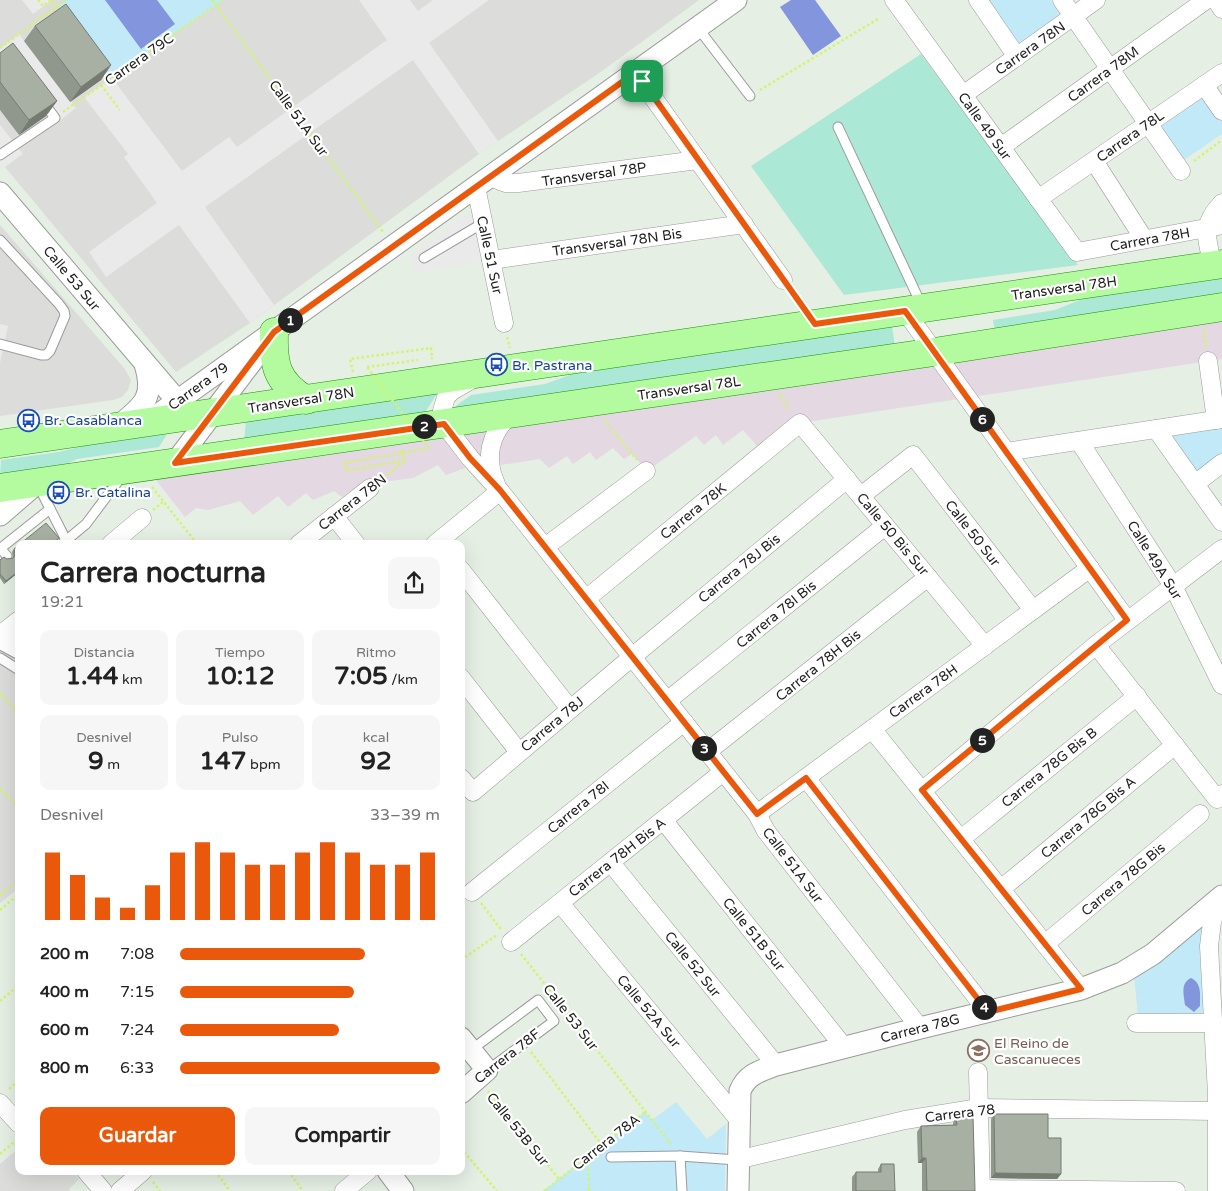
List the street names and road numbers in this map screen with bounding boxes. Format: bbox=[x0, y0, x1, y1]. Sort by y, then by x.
street label: Carrera 78N bbox=[992, 18, 1069, 79]
street label: Carrera 79C bbox=[102, 29, 177, 89]
street label: Carrera 78M bbox=[1064, 43, 1142, 106]
street label: Calle 51A Sur bbox=[265, 77, 332, 160]
street label: Calle 49 Sur bbox=[954, 89, 1015, 164]
street label: Carrera 78L bbox=[1093, 107, 1167, 166]
street label: Transversal 78P bbox=[541, 159, 647, 190]
street label: Calle 51 Sur bbox=[473, 214, 506, 296]
street label: Carrera 78H bbox=[1109, 224, 1191, 255]
street label: Transversal 78N Bis bbox=[551, 225, 683, 260]
street label: Calle 53 Sur bbox=[39, 242, 104, 315]
street label: Transversal 78H bbox=[1010, 273, 1118, 304]
street label: Carrera 79 bbox=[165, 359, 232, 414]
street label: Transversal 78L bbox=[636, 373, 742, 404]
street label: Transversal 78N bbox=[247, 384, 355, 417]
street label: Carrera 78N bbox=[315, 471, 390, 534]
street label: Carrera 78K bbox=[657, 480, 730, 543]
street label: Calle 50 Bis Sur bbox=[853, 489, 933, 580]
street label: Calle 50 Sur bbox=[941, 497, 1004, 570]
street label: Calle 49A Sur bbox=[1123, 518, 1186, 604]
street label: Carrera 78J Bis bbox=[695, 530, 784, 607]
street label: Carrera 78I Bis bbox=[733, 577, 820, 652]
street label: Carrera 78H Bis bbox=[772, 626, 864, 705]
street label: Carrera 78H bbox=[886, 661, 961, 722]
street label: Carrera 78J bbox=[517, 693, 587, 756]
street label: Carrera 78G Bis B bbox=[998, 724, 1100, 811]
street label: Carrera 78G Bis A bbox=[1037, 773, 1139, 862]
street label: Carrera 78I bbox=[544, 777, 613, 837]
street label: Carrera 78H Bis A bbox=[565, 814, 669, 901]
street label: Calle 51A Sur bbox=[759, 824, 827, 907]
street label: Carrera 78G Bis bbox=[1078, 839, 1169, 919]
street label: Calle 51B Sur bbox=[719, 894, 789, 975]
street label: Calle 52 Sur bbox=[661, 928, 725, 1001]
street label: Calle 52A Sur bbox=[613, 971, 685, 1052]
street label: Calle 53 Sur bbox=[539, 981, 602, 1054]
street label: Carrera 78G bbox=[879, 1010, 962, 1047]
street label: Carrera 78F bbox=[471, 1025, 544, 1087]
street label: Calle 53B Sur bbox=[483, 1089, 553, 1170]
street label: Carrera 78 bbox=[924, 1101, 996, 1126]
street label: Carrera 78A bbox=[569, 1111, 643, 1174]

